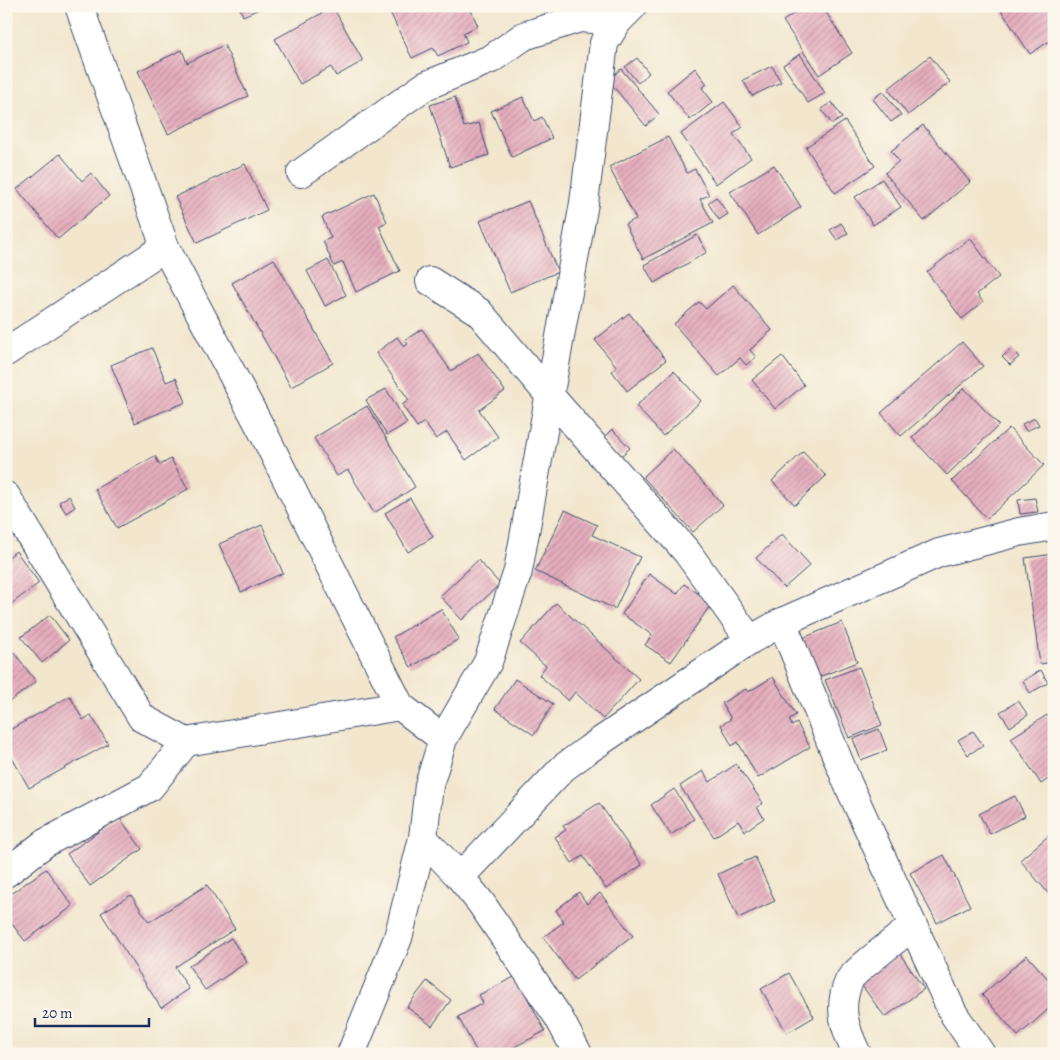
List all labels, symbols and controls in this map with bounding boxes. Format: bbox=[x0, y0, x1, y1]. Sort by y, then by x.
scale bar bbox=[35, 995, 149, 1027]
text: 20 m bbox=[42, 1003, 73, 1023]

